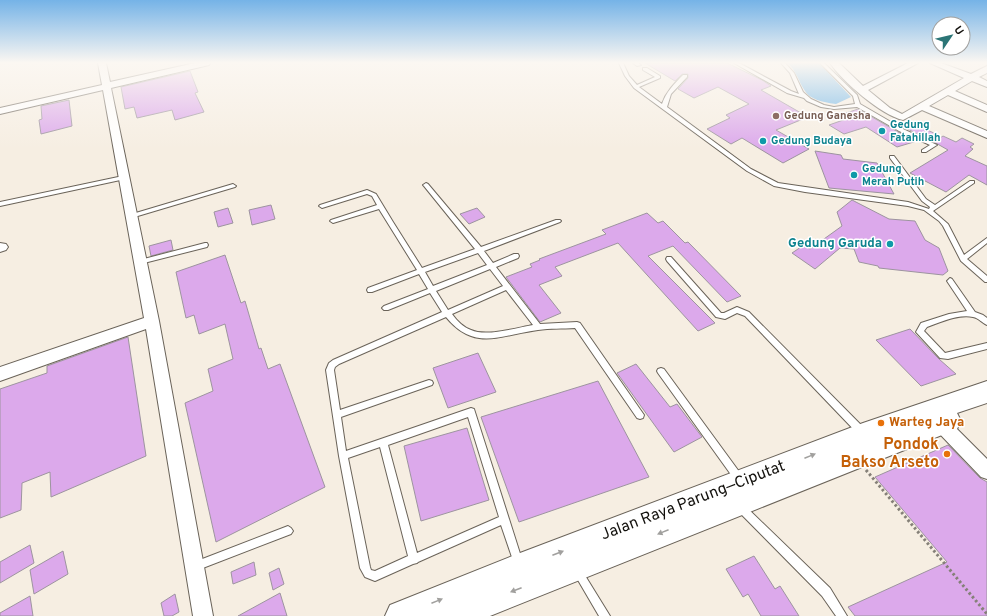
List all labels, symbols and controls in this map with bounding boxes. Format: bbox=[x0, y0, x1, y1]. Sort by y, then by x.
north arrow bbox=[931, 16, 971, 56]
text: U bbox=[950, 24, 966, 38]
place label: Gedung Ganesha bbox=[784, 109, 871, 123]
marker: Gedung Ganesha bbox=[771, 111, 781, 121]
place label: Gedung Fatahillah bbox=[890, 118, 940, 145]
marker: Gedung Fatahillah bbox=[877, 126, 887, 136]
place label: Gedung Budaya bbox=[771, 134, 852, 148]
marker: Gedung Budaya bbox=[758, 136, 768, 146]
place label: Gedung Merah Putih bbox=[862, 162, 924, 189]
marker: Gedung Merah Putih bbox=[849, 170, 859, 180]
place label: Gedung Garuda bbox=[788, 236, 882, 252]
marker: Gedung Garuda bbox=[885, 239, 895, 249]
place label: Warteg Jaya bbox=[889, 415, 964, 431]
marker: Warteg Jaya bbox=[876, 418, 886, 428]
place label: Pondok Bakso Arseto bbox=[840, 435, 939, 473]
marker: Pondok Bakso Arseto bbox=[942, 449, 952, 459]
one-way arrow bbox=[805, 453, 817, 459]
street label: Jalan Raya Parung—Ciputat bbox=[598, 457, 788, 545]
one-way arrow bbox=[658, 529, 669, 535]
one-way arrow bbox=[553, 550, 565, 556]
one-way arrow bbox=[510, 588, 522, 594]
one-way arrow bbox=[432, 598, 444, 604]

